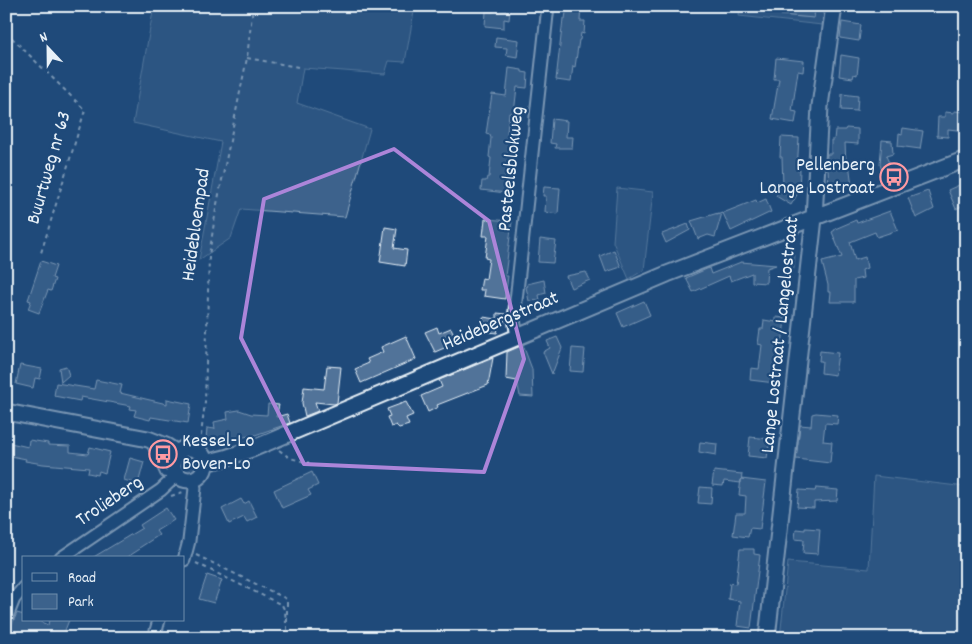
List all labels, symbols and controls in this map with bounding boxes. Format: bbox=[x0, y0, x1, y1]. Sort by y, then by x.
north arrow bbox=[22, 22, 72, 72]
text: N bbox=[37, 27, 51, 48]
street label: Pasteelsblokweg bbox=[491, 105, 533, 233]
street label: Buurtweg nr 63 bbox=[20, 108, 80, 228]
place label: Pellenberg Lange Lostraat bbox=[760, 152, 875, 203]
bus stop icon: Pellenberg Lange Lostraat bbox=[879, 162, 909, 192]
street label: Heidebloempad bbox=[175, 167, 219, 283]
street label: Lange Lostraat / Langelostraat bbox=[755, 215, 807, 455]
street label: Heidebergstraat bbox=[439, 285, 563, 359]
place label: Kessel-Lo Boven-Lo bbox=[182, 428, 254, 479]
bus stop icon: Kessel-Lo Boven-Lo bbox=[148, 439, 178, 469]
street label: Trolieberg bbox=[71, 469, 149, 535]
legend bbox=[22, 556, 185, 622]
text: Road bbox=[68, 568, 96, 590]
text: Park bbox=[68, 592, 94, 614]

